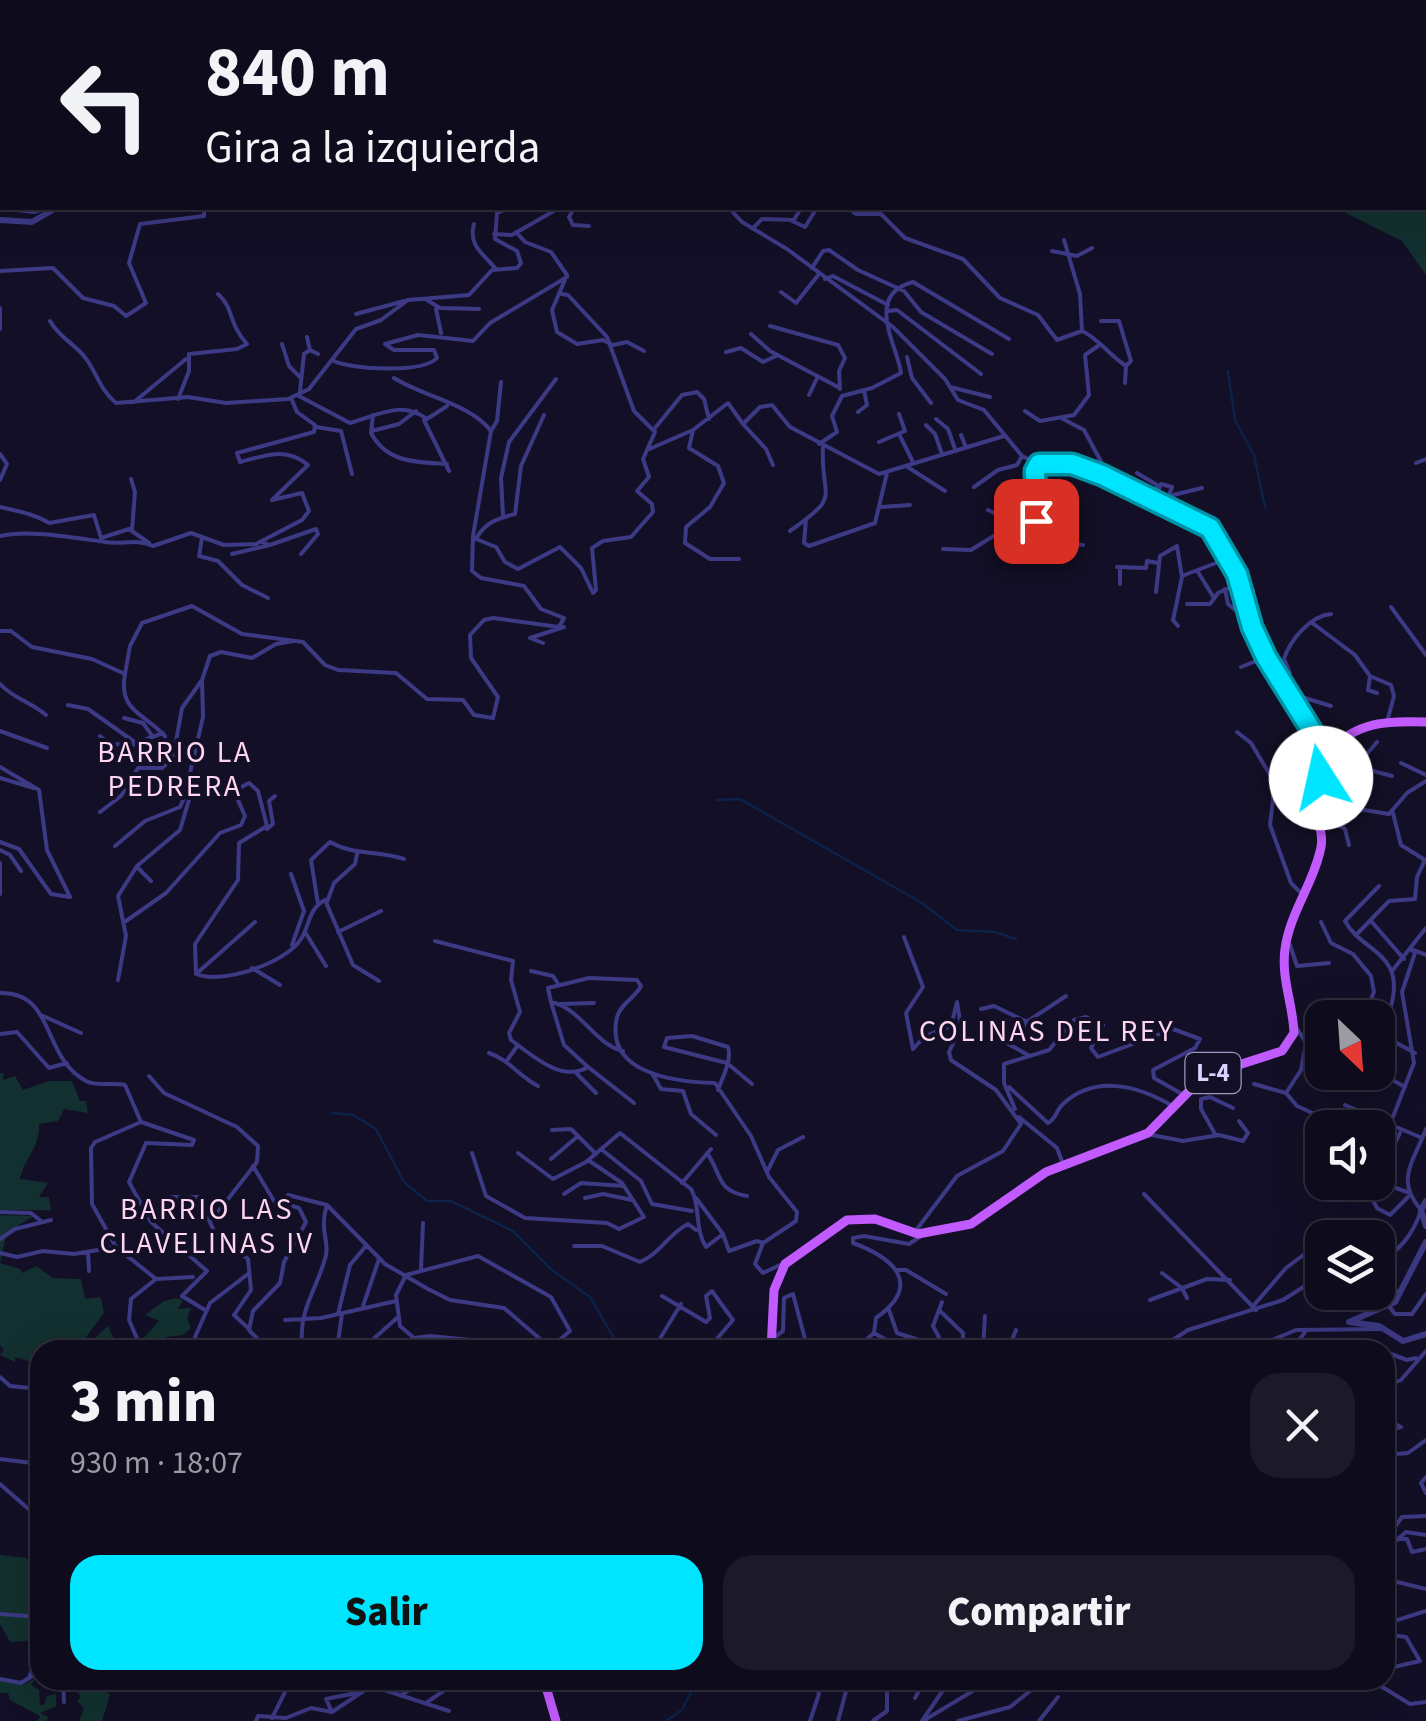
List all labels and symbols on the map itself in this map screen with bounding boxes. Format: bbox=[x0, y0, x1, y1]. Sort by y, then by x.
pin bbox=[994, 479, 1079, 564]
position arrow bbox=[1269, 726, 1373, 830]
district label: BARRIO LA PEDRERA bbox=[97, 731, 253, 808]
north arrow bbox=[1305, 1000, 1395, 1090]
district label: COLINAS DEL REY bbox=[919, 1010, 1175, 1053]
road number: L-4 bbox=[1186, 1053, 1240, 1093]
district label: BARRIO LAS CLAVELINAS IV bbox=[100, 1188, 314, 1265]

